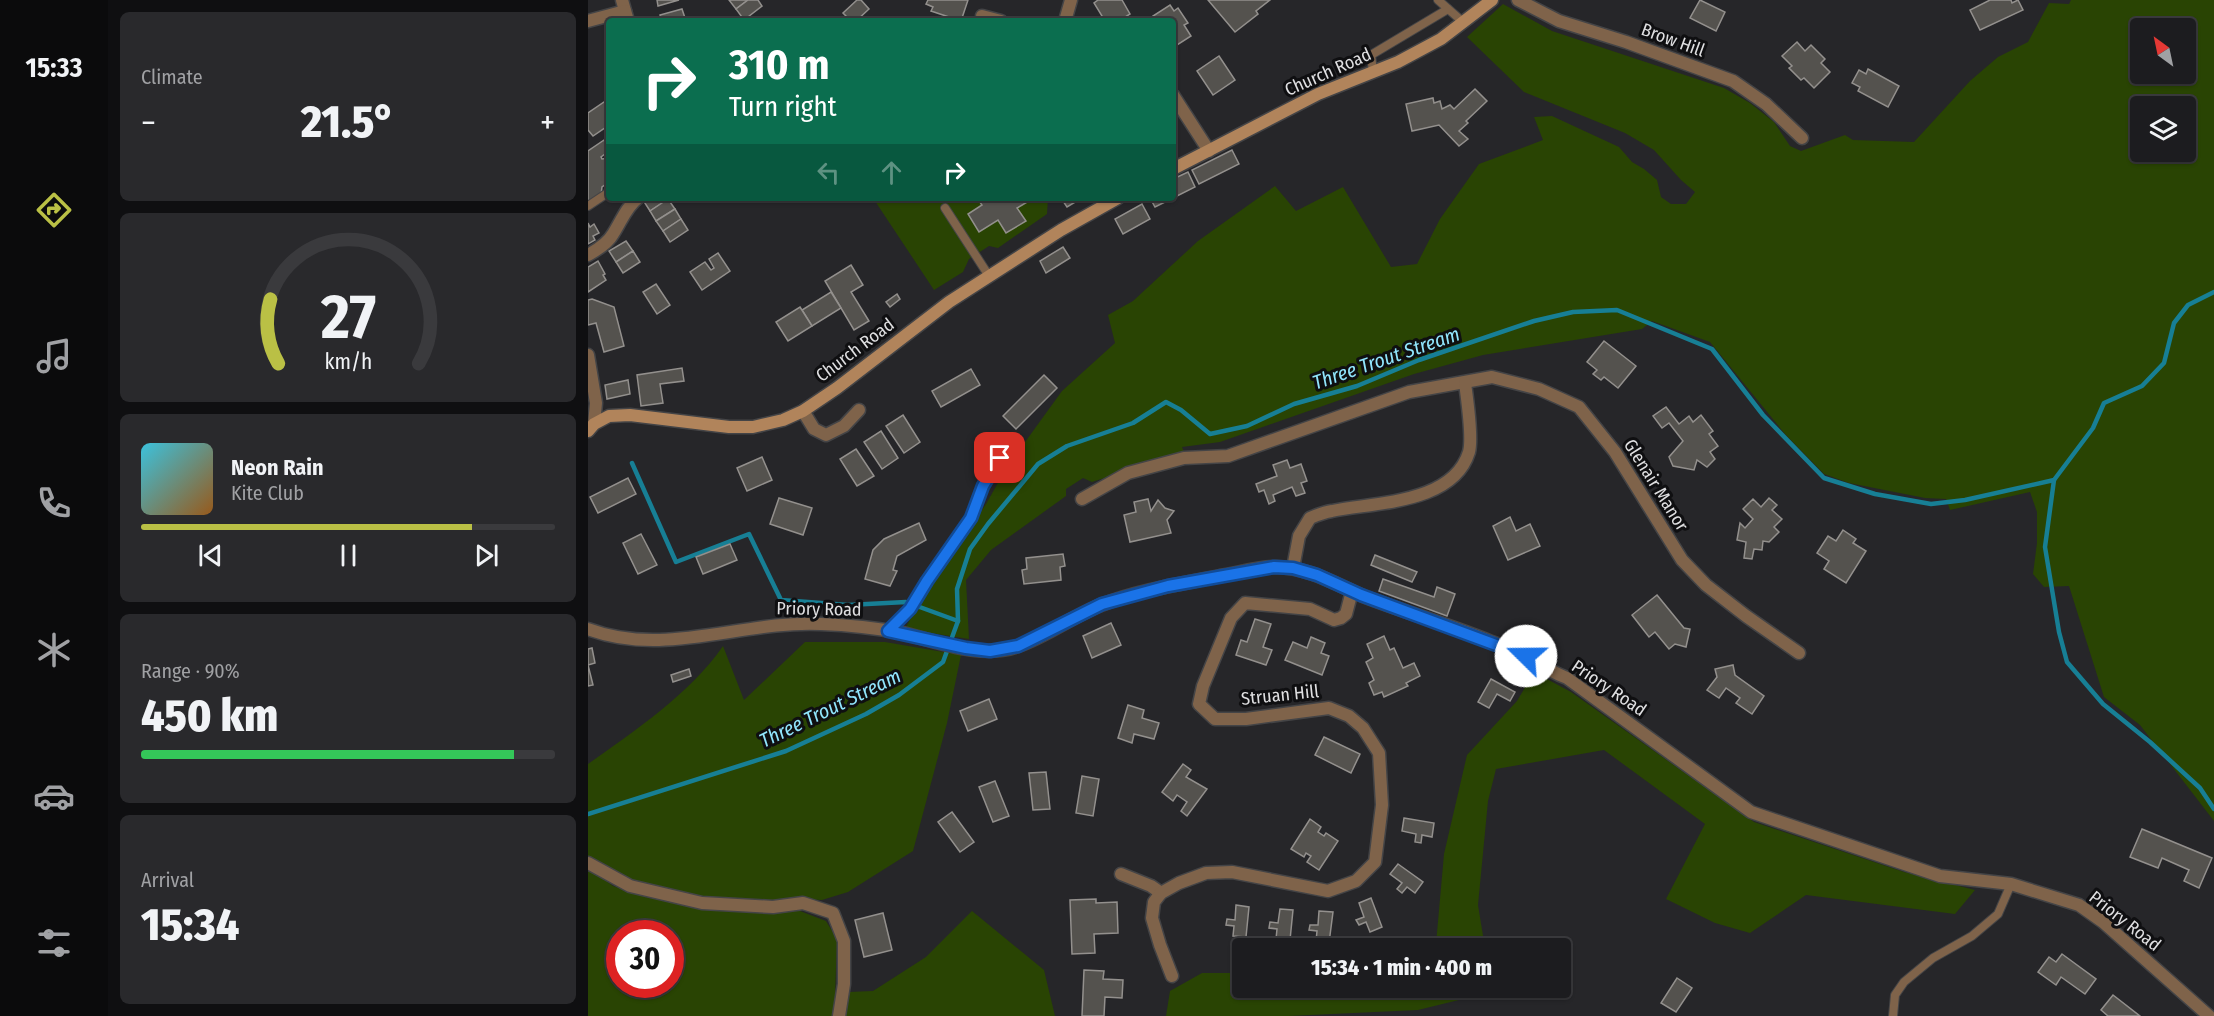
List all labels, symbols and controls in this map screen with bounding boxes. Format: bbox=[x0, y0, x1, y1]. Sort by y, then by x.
street label: Brow Hill bbox=[1638, 18, 1708, 62]
north arrow bbox=[2130, 18, 2196, 84]
map controls bbox=[2130, 18, 2196, 162]
text: 310 m bbox=[729, 40, 830, 90]
icon: right bbox=[630, 42, 708, 120]
street label: Church Road bbox=[1281, 43, 1375, 101]
text: 15:33 bbox=[26, 52, 82, 84]
text: Climate bbox=[141, 65, 203, 89]
text: Turn right bbox=[729, 91, 837, 123]
text: 21.5° bbox=[301, 95, 395, 149]
button: layers bbox=[2130, 96, 2196, 162]
text: − bbox=[141, 103, 156, 143]
text: + bbox=[540, 103, 555, 143]
icon: left bbox=[812, 156, 845, 189]
icon: ahead bbox=[875, 156, 908, 189]
icon: right bbox=[938, 156, 971, 189]
icon: directions bbox=[33, 189, 75, 231]
text: 27 bbox=[319, 280, 376, 355]
street label: Church Road bbox=[811, 313, 899, 387]
water label: Three Trout Stream bbox=[1309, 322, 1463, 394]
icon: music bbox=[33, 335, 75, 377]
text: km/h bbox=[324, 350, 372, 376]
pin bbox=[974, 432, 1025, 483]
street label: Glenair Manor bbox=[1619, 435, 1693, 536]
icon: arrive bbox=[983, 441, 1016, 474]
text: Neon Rain bbox=[231, 454, 324, 481]
text: Kite Club bbox=[231, 481, 304, 505]
icon: phone bbox=[33, 482, 75, 524]
icon: previous bbox=[194, 539, 227, 572]
icon: pause bbox=[332, 539, 365, 572]
icon: next bbox=[470, 539, 503, 572]
street label: Priory Road bbox=[776, 597, 862, 621]
position arrow bbox=[1494, 624, 1558, 688]
icon: climate bbox=[33, 629, 75, 671]
street label: Priory Road bbox=[1568, 655, 1650, 721]
text: Range · 90% bbox=[141, 659, 240, 683]
water label: Three Trout Stream bbox=[755, 663, 905, 753]
street label: Struan Hill bbox=[1240, 680, 1320, 710]
text: 450 km bbox=[141, 689, 278, 743]
icon: car bbox=[33, 775, 75, 817]
text: Arrival bbox=[141, 868, 194, 892]
street label: Priory Road bbox=[2085, 886, 2165, 956]
text: 15:34 bbox=[141, 898, 239, 952]
speed limit sign: 30 bbox=[606, 920, 684, 998]
icon: filters bbox=[33, 922, 75, 964]
text: 15:34 · 1 min · 400 m bbox=[1311, 954, 1492, 981]

